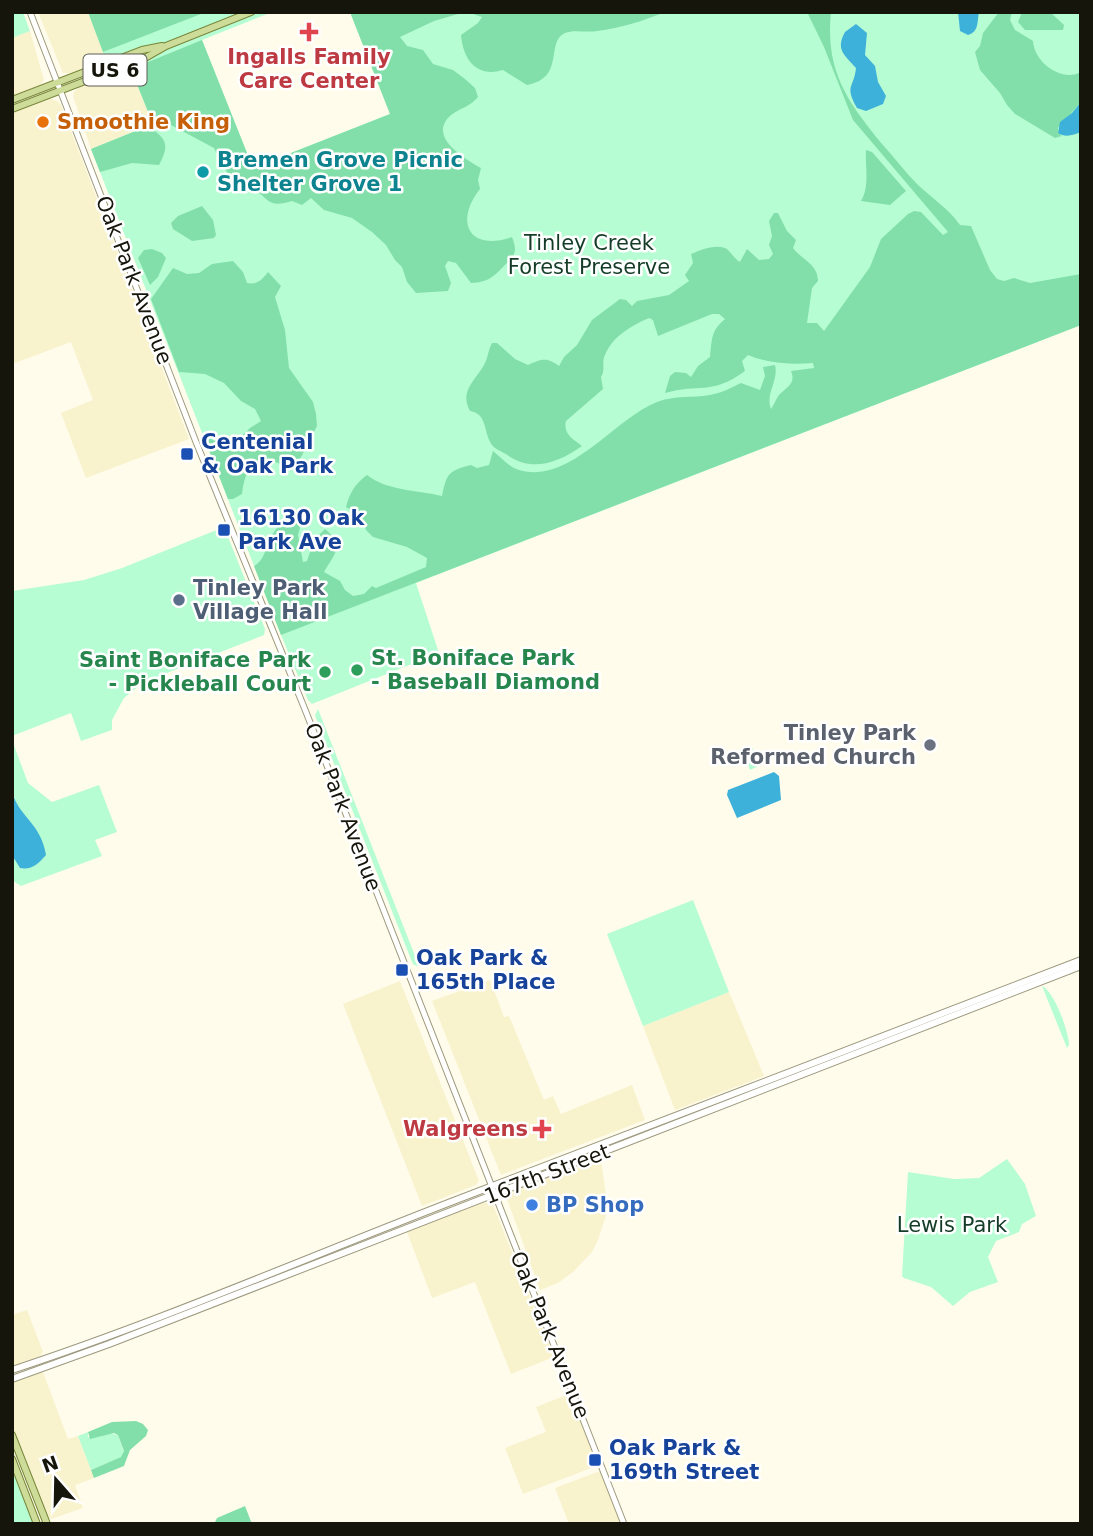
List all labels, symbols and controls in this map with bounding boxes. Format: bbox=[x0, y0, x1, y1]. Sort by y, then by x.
marker: Ingalls Family Care Center bbox=[299, 22, 319, 42]
place label: Ingalls Family Care Center bbox=[227, 45, 391, 93]
road number: US 6 bbox=[83, 54, 146, 86]
place label: Smoothie King bbox=[57, 110, 230, 134]
marker: Smoothie King bbox=[35, 114, 51, 130]
place label: Bremen Grove Picnic Shelter Grove 1 bbox=[217, 148, 463, 196]
marker: Bremen Grove Picnic Shelter Grove 1 bbox=[195, 164, 211, 180]
street label: Oak Park Avenue bbox=[91, 192, 177, 368]
park label: Tinley Creek Forest Preserve bbox=[508, 231, 670, 279]
place label: Centenial & Oak Park bbox=[201, 430, 334, 478]
marker: Centenial & Oak Park bbox=[179, 446, 195, 462]
place label: 16130 Oak Park Ave bbox=[238, 506, 365, 554]
marker: 16130 Oak Park Ave bbox=[216, 522, 232, 538]
place label: Tinley Park Village Hall bbox=[193, 576, 327, 624]
marker: Tinley Park Village Hall bbox=[171, 592, 187, 608]
place label: St. Boniface Park - Baseball Diamond bbox=[371, 646, 600, 694]
place label: Saint Boniface Park - Pickleball Court bbox=[79, 648, 312, 696]
marker: St. Boniface Park - Baseball Diamond bbox=[349, 662, 365, 678]
marker: Saint Boniface Park - Pickleball Court bbox=[317, 664, 333, 680]
street label: Oak Park Avenue bbox=[300, 719, 386, 895]
place label: Tinley Park Reformed Church bbox=[710, 721, 917, 769]
marker: Tinley Park Reformed Church bbox=[922, 737, 938, 753]
place label: Oak Park & 165th Place bbox=[416, 946, 556, 994]
marker: Oak Park & 165th Place bbox=[394, 962, 410, 978]
place label: Walgreens bbox=[403, 1117, 528, 1141]
marker: Walgreens bbox=[534, 1121, 550, 1137]
street label: 167th Street bbox=[481, 1139, 613, 1209]
place label: BP Shop bbox=[546, 1193, 644, 1217]
marker: BP Shop bbox=[524, 1197, 540, 1213]
park label: Lewis Park bbox=[897, 1213, 1008, 1237]
street label: Oak Park Avenue bbox=[505, 1248, 595, 1422]
place label: Oak Park & 169th Street bbox=[609, 1436, 759, 1484]
north arrow bbox=[21, 1445, 91, 1515]
text: N bbox=[39, 1451, 61, 1477]
marker: Oak Park & 169th Street bbox=[587, 1452, 603, 1468]

